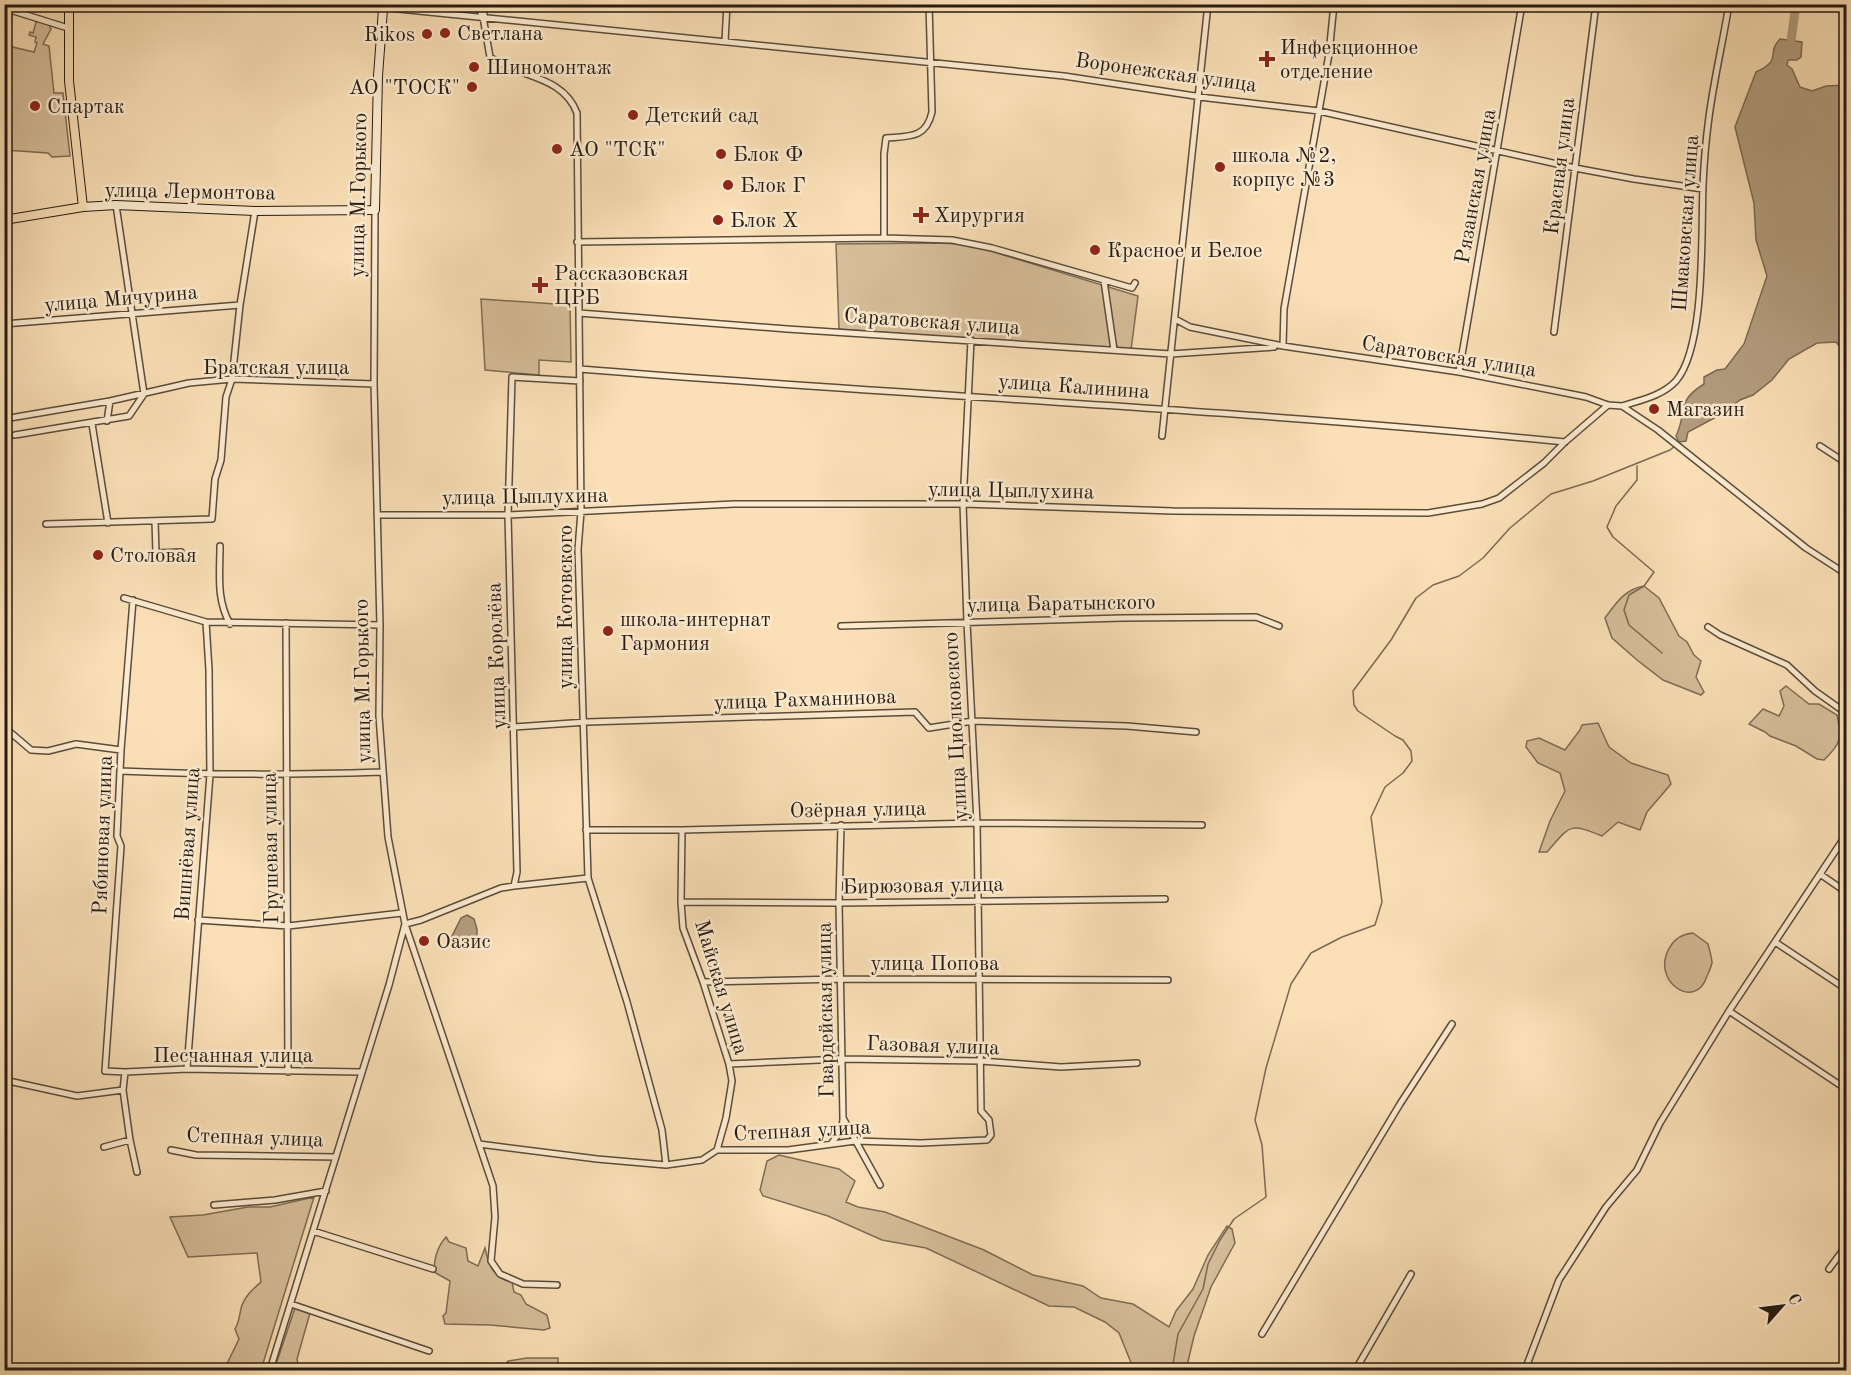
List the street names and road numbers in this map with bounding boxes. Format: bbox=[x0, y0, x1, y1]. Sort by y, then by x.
street label: Воронежская улица bbox=[1074, 50, 1258, 97]
street label: Красная улица bbox=[1542, 96, 1579, 236]
street label: Рязанская улица bbox=[1453, 107, 1500, 265]
street label: улица М.Горького bbox=[348, 113, 371, 278]
street label: Шмаковская улица bbox=[1670, 134, 1703, 312]
street label: улица Лермонтова bbox=[104, 181, 276, 204]
street label: улица Мичурина bbox=[43, 282, 199, 317]
street label: Саратовская улица bbox=[843, 306, 1021, 339]
street label: Саратовская улица bbox=[1360, 333, 1538, 382]
street label: Братская улица bbox=[203, 358, 349, 379]
street label: улица Калинина bbox=[997, 372, 1150, 403]
street label: улица Цыплухина bbox=[928, 480, 1094, 503]
street label: улица Цыплухина bbox=[442, 486, 608, 509]
street label: улица Котовского bbox=[556, 525, 577, 689]
street label: улица Королёва bbox=[484, 582, 511, 730]
street label: улица Баратынского bbox=[966, 592, 1156, 617]
street label: улица М.Горького bbox=[352, 598, 375, 763]
street label: улица Циолковского bbox=[941, 631, 972, 821]
street label: улица Рахманинова bbox=[713, 687, 897, 714]
street label: Рябиновая улица bbox=[90, 755, 117, 915]
street label: Вишнёвая улица bbox=[173, 767, 204, 922]
street label: Грушевая улица bbox=[260, 772, 283, 924]
street label: Озёрная улица bbox=[789, 799, 927, 822]
street label: Бирюзовая улица bbox=[842, 875, 1004, 898]
street label: Майская улица bbox=[690, 917, 751, 1057]
street label: Гвардейская улица bbox=[814, 922, 839, 1098]
street label: улица Попова bbox=[871, 954, 999, 975]
street label: Газовая улица bbox=[866, 1034, 1000, 1059]
street label: Песчанная улица bbox=[153, 1046, 313, 1067]
street label: Степная улица bbox=[733, 1117, 871, 1146]
street label: Степная улица bbox=[186, 1126, 324, 1151]

